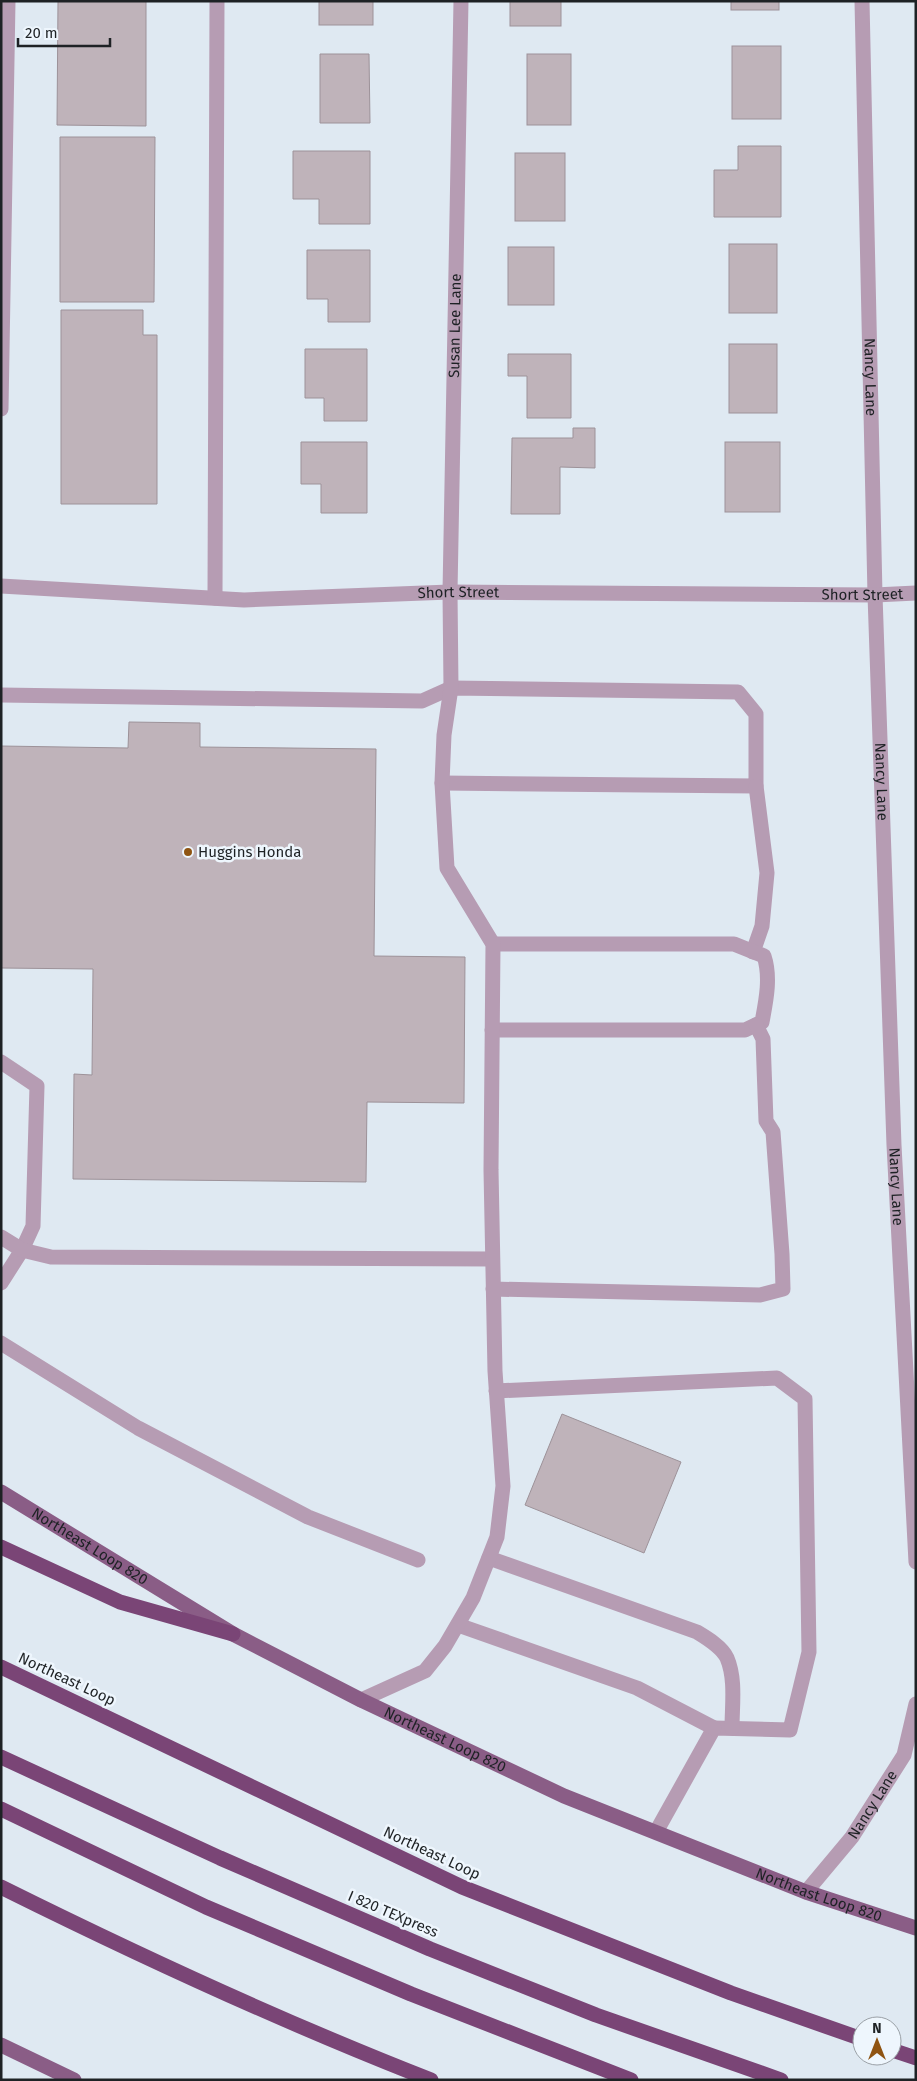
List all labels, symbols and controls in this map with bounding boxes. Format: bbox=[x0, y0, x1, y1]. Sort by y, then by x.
scale bar bbox=[18, 15, 110, 47]
text: 20 m bbox=[25, 24, 58, 42]
street label: Susan Lee Lane bbox=[445, 273, 465, 378]
street label: Nancy Lane bbox=[860, 338, 880, 416]
street label: Short Street bbox=[417, 583, 500, 602]
street label: Short Street bbox=[822, 585, 904, 604]
street label: Nancy Lane bbox=[871, 742, 892, 821]
place label: Huggins Honda bbox=[198, 843, 301, 861]
marker: Huggins Honda bbox=[182, 846, 194, 858]
street label: Nancy Lane bbox=[885, 1147, 907, 1226]
street label: Northeast Loop 820 bbox=[28, 1504, 151, 1589]
street label: Northeast Loop bbox=[16, 1649, 118, 1709]
street label: Northeast Loop 820 bbox=[381, 1703, 509, 1776]
street label: Nancy Lane bbox=[844, 1767, 901, 1843]
street label: Northeast Loop bbox=[381, 1823, 483, 1883]
street label: Northeast Loop 820 bbox=[753, 1864, 884, 1925]
street label: I 820 TEXpress bbox=[345, 1887, 441, 1941]
north arrow bbox=[852, 2016, 902, 2066]
text: N bbox=[872, 2020, 882, 2037]

